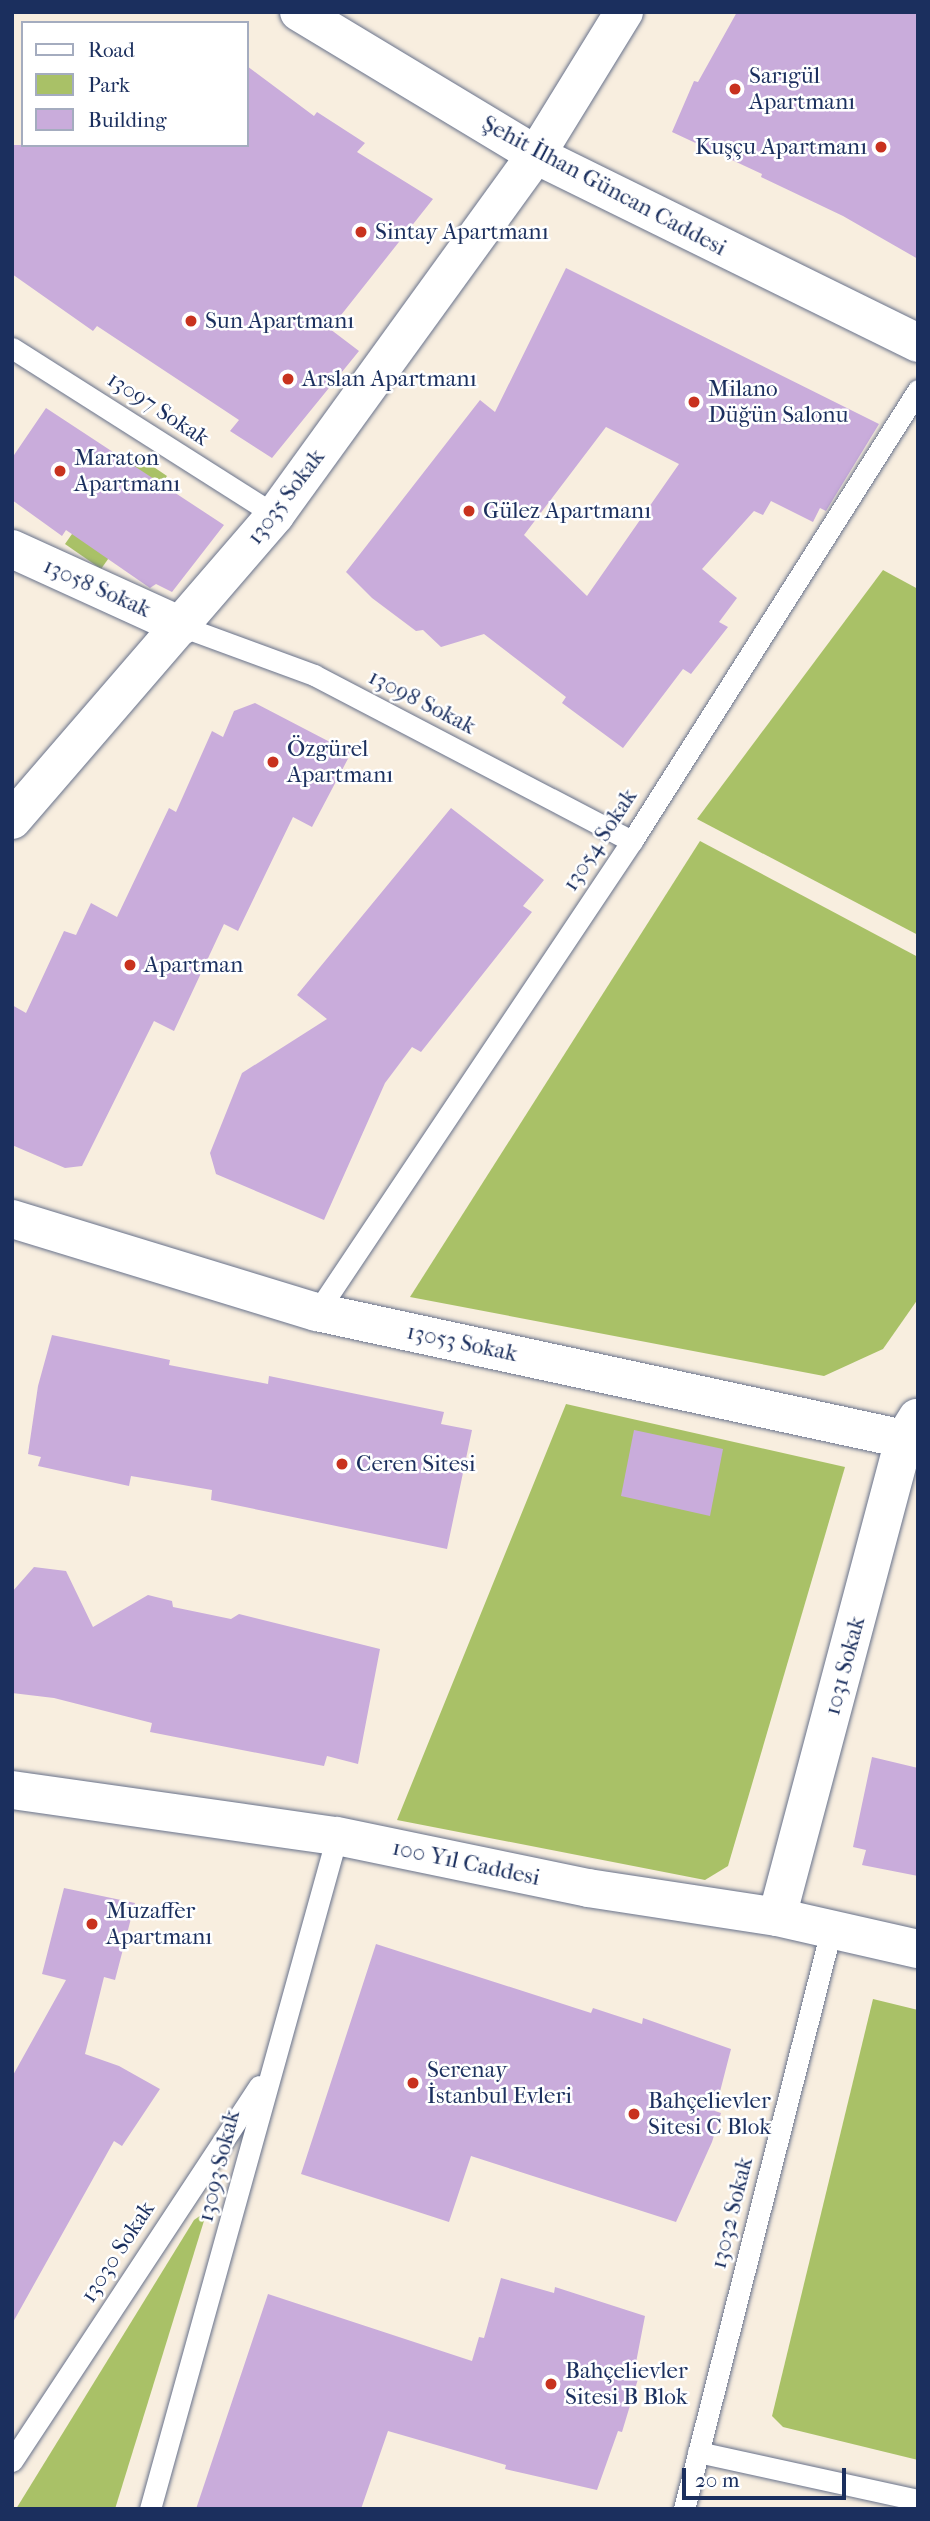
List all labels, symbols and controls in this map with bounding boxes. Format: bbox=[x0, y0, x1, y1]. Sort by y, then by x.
legend bbox=[21, 21, 248, 147]
text: Road bbox=[88, 38, 135, 62]
place label: Sarıgül Apartmanı bbox=[749, 62, 855, 116]
text: Park bbox=[88, 73, 130, 97]
marker: Sarıgül Apartmanı bbox=[727, 81, 743, 97]
text: Building bbox=[88, 108, 166, 132]
street label: Şehit İlhan Güncan Caddesi bbox=[477, 110, 731, 262]
place label: Kuşçu Apartmanı bbox=[695, 133, 867, 161]
marker: Kuşçu Apartmanı bbox=[873, 139, 889, 155]
place label: Sintay Apartmanı bbox=[375, 218, 548, 246]
marker: Sintay Apartmanı bbox=[353, 224, 369, 240]
place label: Sun Apartmanı bbox=[205, 307, 354, 335]
marker: Sun Apartmanı bbox=[183, 313, 199, 329]
place label: Arslan Apartmanı bbox=[302, 365, 476, 393]
street label: 13097 Sokak bbox=[102, 366, 214, 452]
marker: Arslan Apartmanı bbox=[280, 371, 296, 387]
place label: Milano Düğün Salonu bbox=[708, 375, 848, 429]
marker: Milano Düğün Salonu bbox=[686, 394, 702, 410]
place label: Maraton Apartmanı bbox=[74, 444, 180, 498]
street label: 13035 Sokak bbox=[241, 444, 331, 550]
marker: Maraton Apartmanı bbox=[52, 463, 68, 479]
place label: Gülez Apartmanı bbox=[483, 497, 651, 525]
marker: Gülez Apartmanı bbox=[461, 503, 477, 519]
street label: 13058 Sokak bbox=[39, 552, 155, 624]
street label: 13098 Sokak bbox=[364, 663, 480, 741]
place label: Özgürel Apartmanı bbox=[287, 735, 393, 789]
marker: Özgürel Apartmanı bbox=[265, 754, 281, 770]
street label: 13054 Sokak bbox=[557, 784, 643, 896]
place label: Apartman bbox=[144, 951, 243, 979]
marker: Apartman bbox=[122, 957, 138, 973]
street label: 13053 Sokak bbox=[404, 1318, 520, 1368]
place label: Ceren Sitesi bbox=[356, 1450, 475, 1478]
marker: Ceren Sitesi bbox=[334, 1456, 350, 1472]
street label: 1031 Sokak bbox=[819, 1614, 871, 1718]
street label: 100 Yıl Caddesi bbox=[390, 1834, 542, 1892]
place label: Muzaffer Apartmanı bbox=[106, 1897, 212, 1951]
marker: Muzaffer Apartmanı bbox=[84, 1916, 100, 1932]
place label: Serenay İstanbul Evleri bbox=[427, 2056, 572, 2110]
marker: Serenay İstanbul Evleri bbox=[405, 2075, 421, 2091]
place label: Bahçelievler Sitesi C Blok bbox=[648, 2087, 771, 2141]
marker: Bahçelievler Sitesi C Blok bbox=[626, 2106, 642, 2122]
street label: 13093 Sokak bbox=[192, 2107, 246, 2225]
street label: 13032 Sokak bbox=[705, 2154, 759, 2272]
street label: 13030 Sokak bbox=[75, 2196, 161, 2308]
place label: Bahçelievler Sitesi B Blok bbox=[565, 2357, 688, 2411]
marker: Bahçelievler Sitesi B Blok bbox=[543, 2376, 559, 2392]
scale bar bbox=[685, 2454, 850, 2498]
text: 20 m bbox=[695, 2468, 739, 2492]

